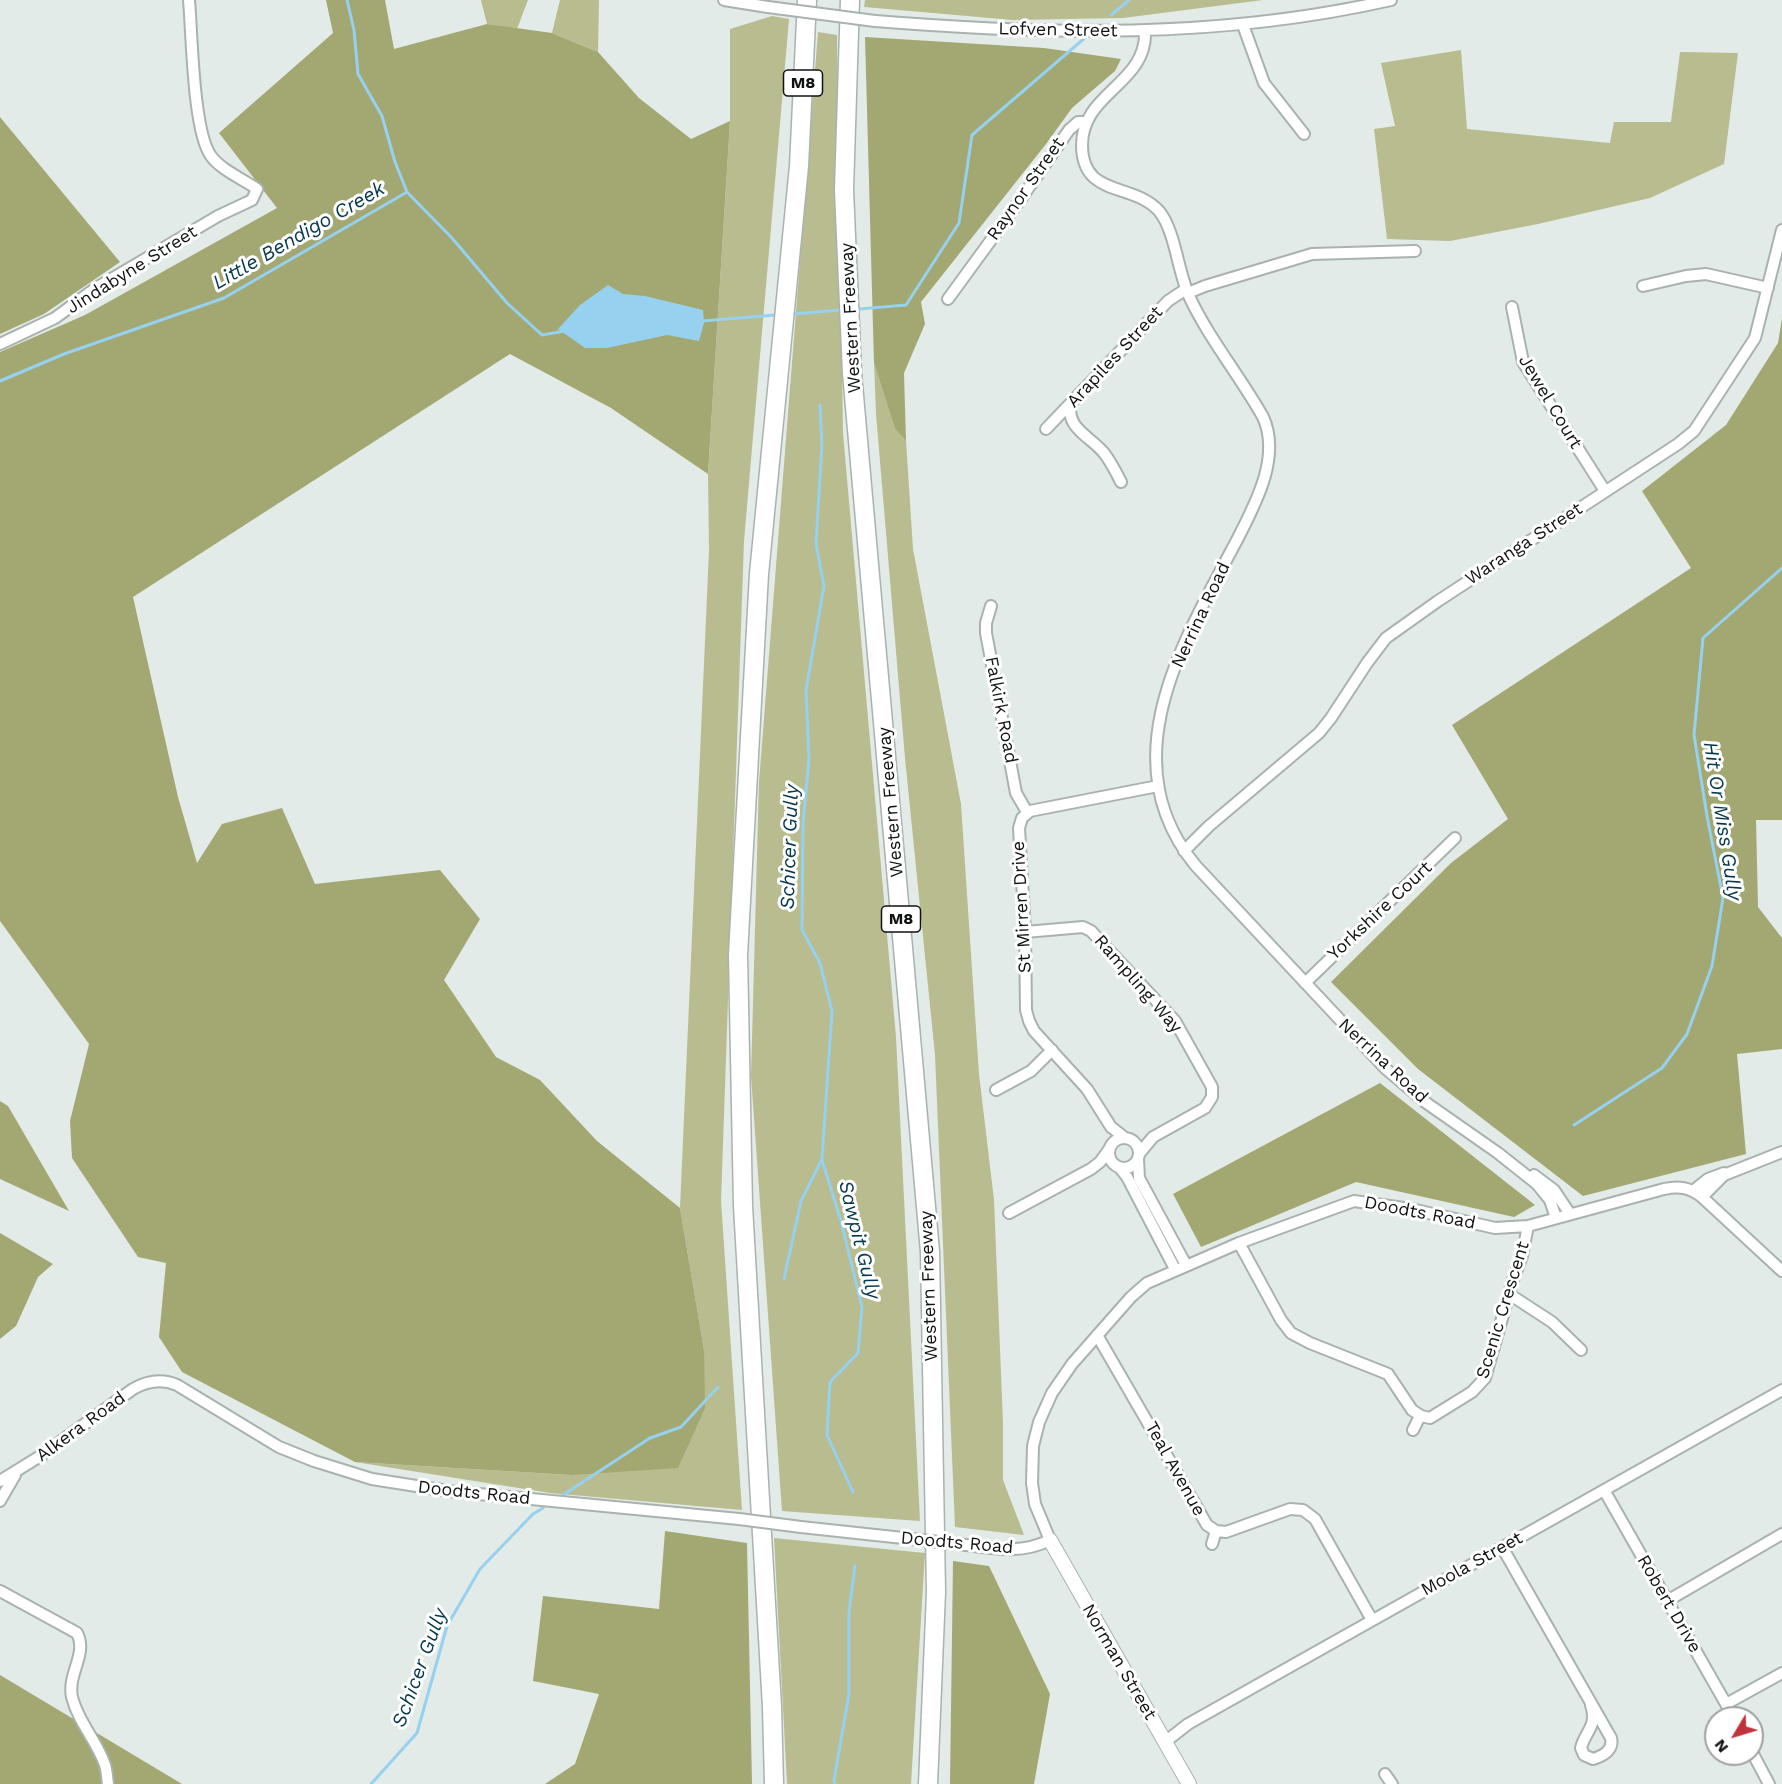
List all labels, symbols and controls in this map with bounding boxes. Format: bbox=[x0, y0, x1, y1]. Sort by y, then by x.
street label: Lofven Street bbox=[998, 18, 1118, 42]
road number: M8 bbox=[784, 70, 822, 96]
street label: Raynor Street bbox=[983, 133, 1069, 245]
water label: Little Bendigo Creek bbox=[209, 177, 389, 295]
street label: Jindabyne Street bbox=[63, 221, 201, 319]
street label: Western Freeway bbox=[836, 242, 866, 394]
street label: Arapiles Street bbox=[1062, 302, 1168, 412]
street label: Jewel Court bbox=[1514, 351, 1586, 453]
street label: Waranga Street bbox=[1461, 498, 1587, 590]
street label: Nerrina Road bbox=[1167, 559, 1235, 671]
street label: Falkirk Road bbox=[980, 655, 1022, 765]
street label: Western Freeway bbox=[874, 726, 908, 878]
water label: Hit Or Miss Gully bbox=[1698, 740, 1746, 902]
water label: Schicer Gully bbox=[776, 784, 804, 910]
street label: St Mirren Drive bbox=[1008, 840, 1036, 974]
street label: Yorkshire Court bbox=[1323, 857, 1437, 965]
road number: M8 bbox=[882, 906, 920, 932]
street label: Rampling Way bbox=[1089, 930, 1187, 1038]
street label: Nerrina Road bbox=[1334, 1014, 1432, 1108]
water label: Sawpit Gully bbox=[833, 1178, 885, 1302]
street label: Doodts Road bbox=[1362, 1192, 1478, 1234]
street label: Western Freeway bbox=[916, 1210, 942, 1362]
street label: Scenic Crescent bbox=[1472, 1239, 1534, 1381]
street label: Alkera Road bbox=[32, 1387, 130, 1467]
street label: Teal Avenue bbox=[1140, 1418, 1210, 1520]
street label: Doodts Road bbox=[417, 1476, 531, 1510]
street label: Doodts Road bbox=[900, 1527, 1014, 1559]
street label: Moola Street bbox=[1417, 1527, 1527, 1601]
street label: Robert Drive bbox=[1632, 1551, 1706, 1657]
street label: Norman Street bbox=[1077, 1600, 1161, 1724]
water label: Schicer Gully bbox=[387, 1605, 453, 1731]
north arrow bbox=[1704, 1706, 1764, 1766]
text: N bbox=[1710, 1736, 1732, 1757]

